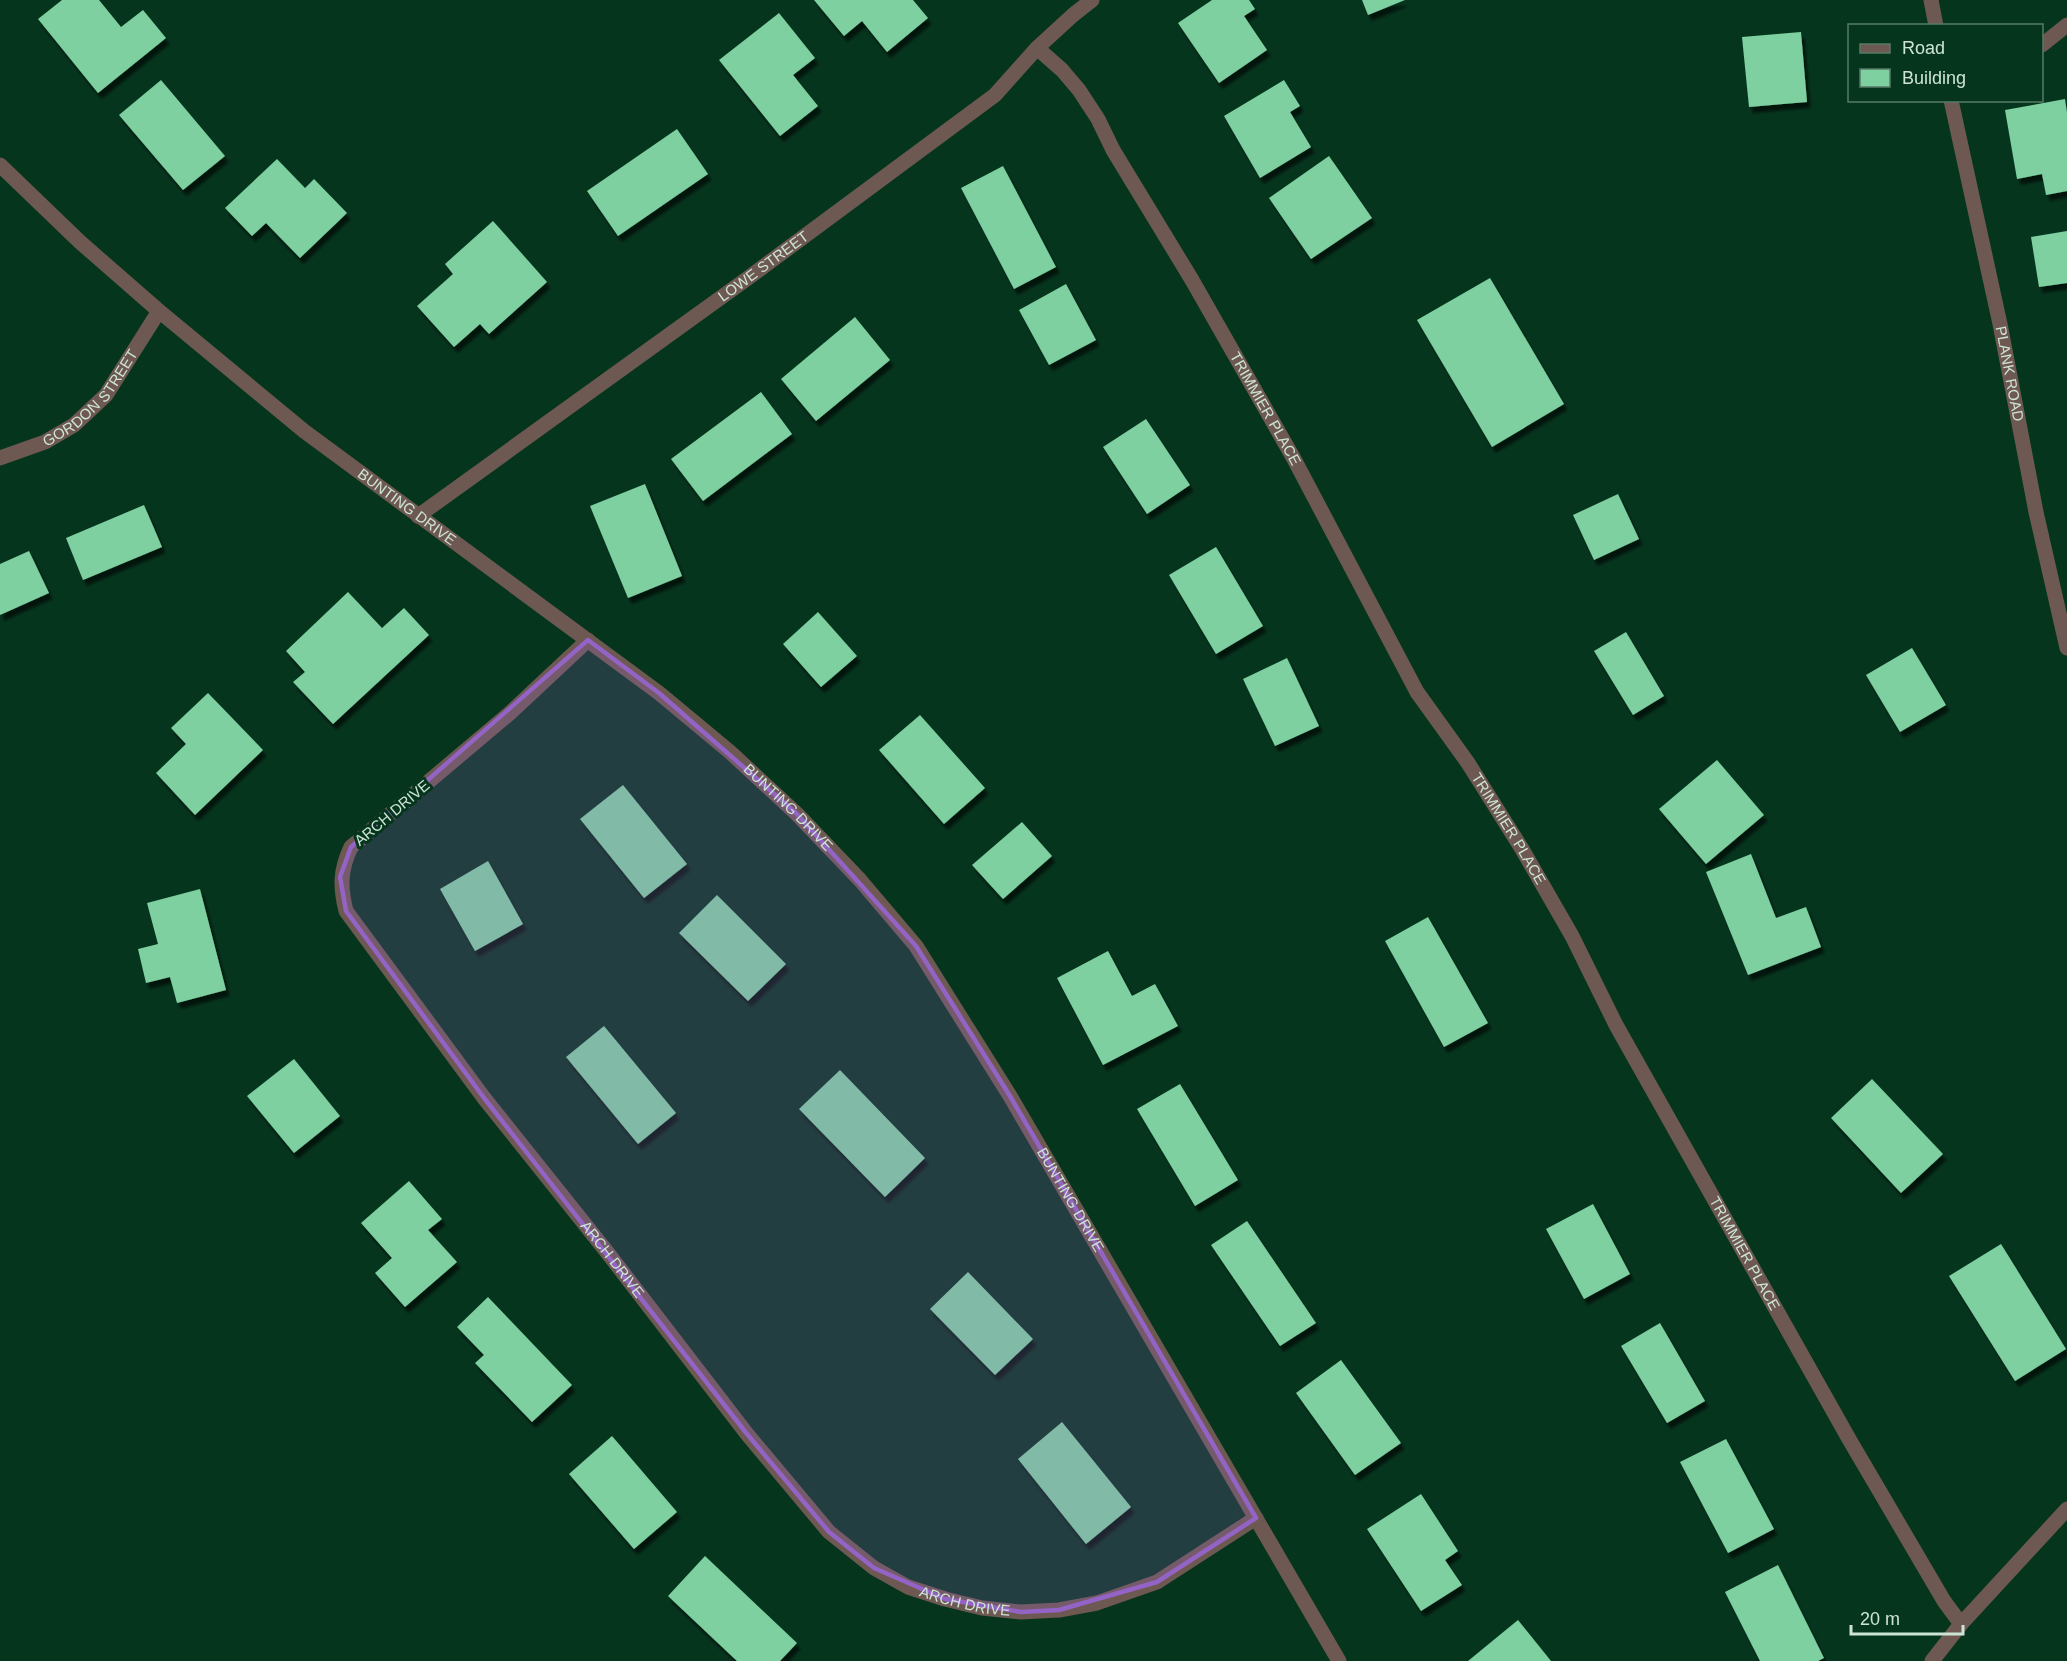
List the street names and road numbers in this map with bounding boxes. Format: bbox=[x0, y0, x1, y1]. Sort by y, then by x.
street label: LOWE STREET bbox=[715, 227, 811, 305]
street label: PLANK ROAD bbox=[1993, 325, 2028, 423]
street label: GORDON STREET bbox=[39, 346, 141, 450]
street label: TRIMMIER PLACE bbox=[1227, 349, 1305, 468]
street label: BUNTING DRIVE bbox=[355, 465, 460, 548]
street label: BUNTING DRIVE bbox=[740, 760, 837, 854]
street label: TRIMMIER PLACE bbox=[1468, 770, 1550, 887]
street label: ARCH DRIVE bbox=[351, 776, 433, 849]
street label: BUNTING DRIVE bbox=[1034, 1145, 1108, 1255]
street label: TRIMMIER PLACE bbox=[1706, 1193, 1784, 1313]
street label: ARCH DRIVE bbox=[577, 1217, 648, 1301]
street label: ARCH DRIVE bbox=[918, 1582, 1011, 1619]

